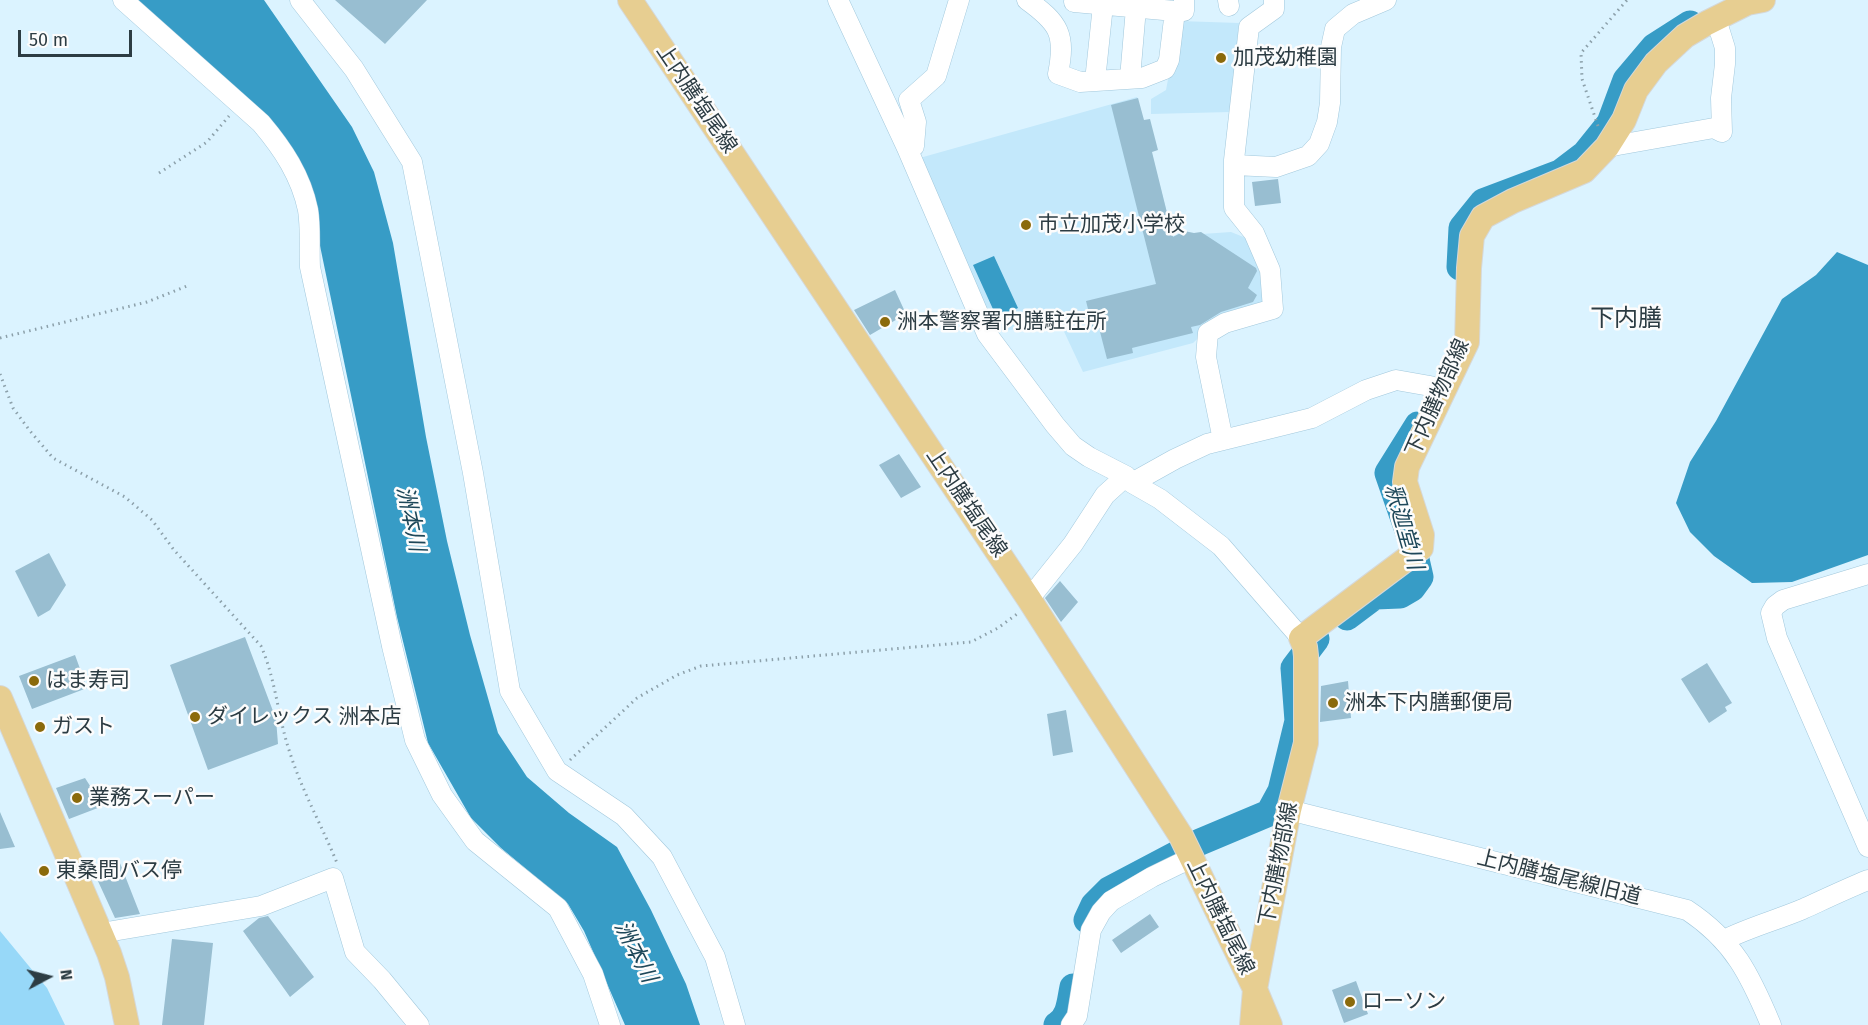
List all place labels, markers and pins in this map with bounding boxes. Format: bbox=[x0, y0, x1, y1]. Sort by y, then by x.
place label: 加茂幼稚園 bbox=[1233, 45, 1338, 71]
marker: 加茂幼稚園 bbox=[1214, 51, 1228, 65]
place label: 市立加茂小学校 bbox=[1038, 212, 1185, 238]
marker: 市立加茂小学校 bbox=[1019, 218, 1033, 232]
place label: 洲本警察署内膳駐在所 bbox=[897, 309, 1107, 335]
marker: 洲本警察署内膳駐在所 bbox=[878, 315, 892, 329]
place label: はま寿司 bbox=[46, 668, 130, 694]
marker: はま寿司 bbox=[27, 674, 41, 688]
place label: 洲本下内膳郵便局 bbox=[1345, 690, 1513, 716]
marker: 洲本下内膳郵便局 bbox=[1326, 696, 1340, 710]
place label: ダイレックス 洲本店 bbox=[207, 704, 402, 730]
marker: ダイレックス 洲本店 bbox=[188, 710, 202, 724]
place label: ガスト bbox=[52, 714, 115, 740]
marker: ガスト bbox=[33, 720, 47, 734]
place label: 業務スーパー bbox=[89, 785, 215, 811]
marker: 業務スーパー bbox=[70, 791, 84, 805]
place label: 東桑間バス停 bbox=[56, 858, 182, 884]
marker: 東桑間バス停 bbox=[37, 864, 51, 878]
place label: ローソン bbox=[1362, 989, 1446, 1015]
marker: ローソン bbox=[1343, 995, 1357, 1009]

